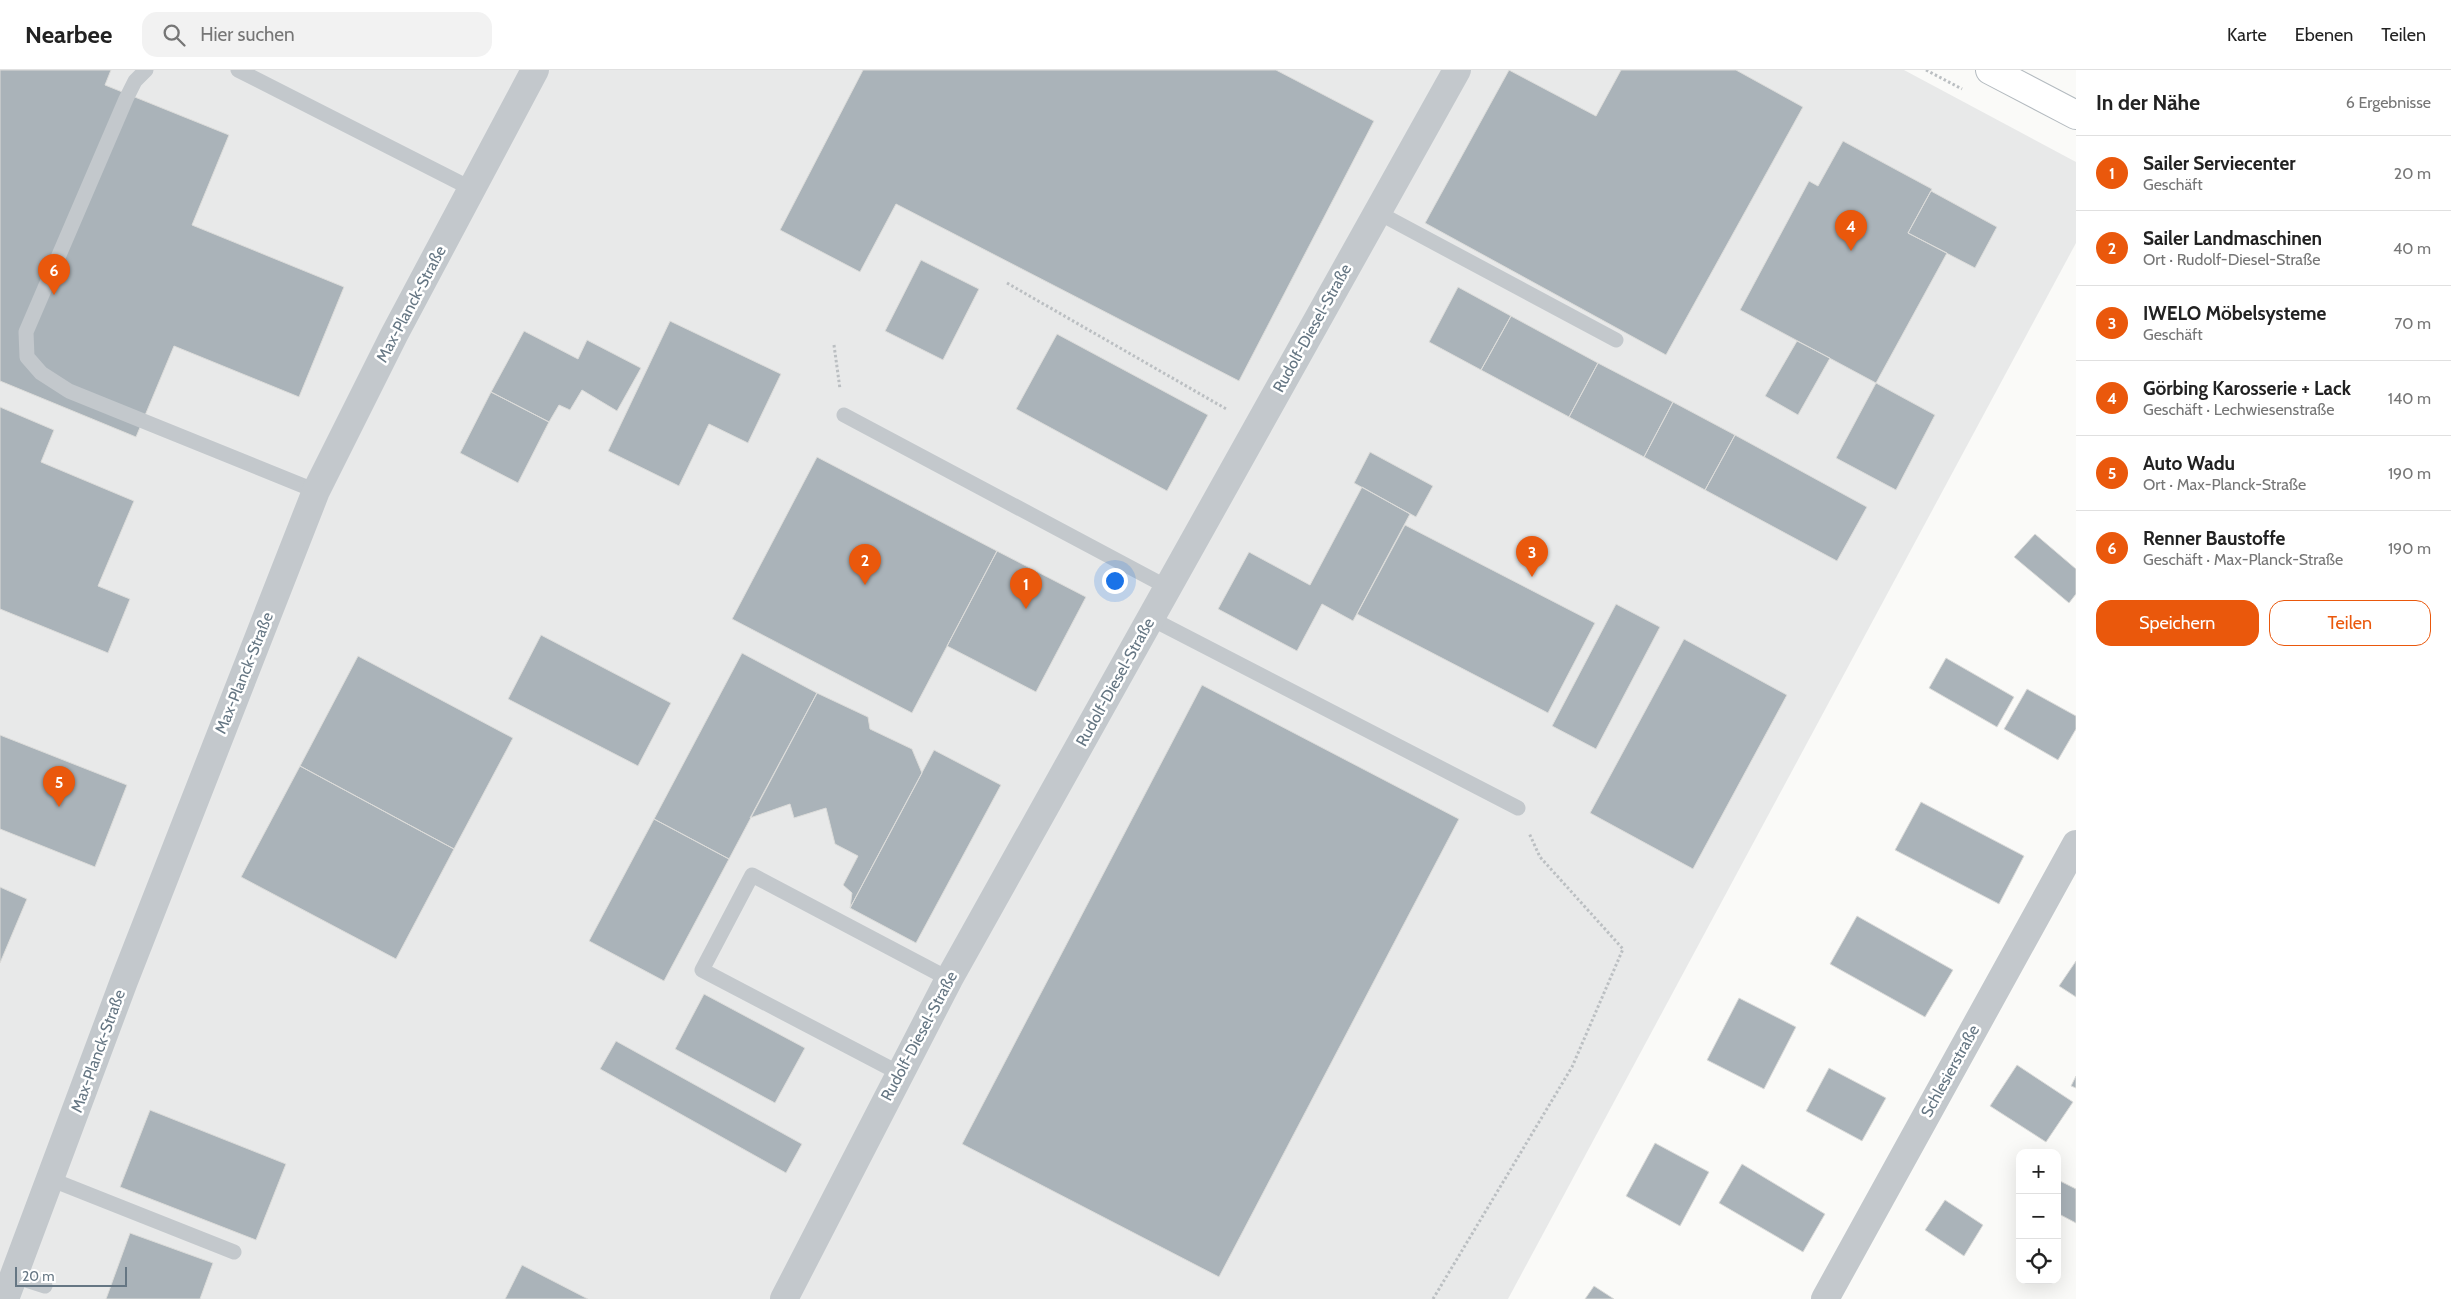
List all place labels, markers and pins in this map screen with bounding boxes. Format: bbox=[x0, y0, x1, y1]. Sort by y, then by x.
pin: 4 bbox=[1835, 210, 1867, 251]
pin: 6 bbox=[38, 254, 70, 295]
pin: 3 bbox=[1516, 536, 1548, 577]
pin: 2 bbox=[849, 544, 881, 585]
pin: 1 bbox=[1010, 568, 1042, 609]
pin: 5 bbox=[43, 766, 75, 807]

